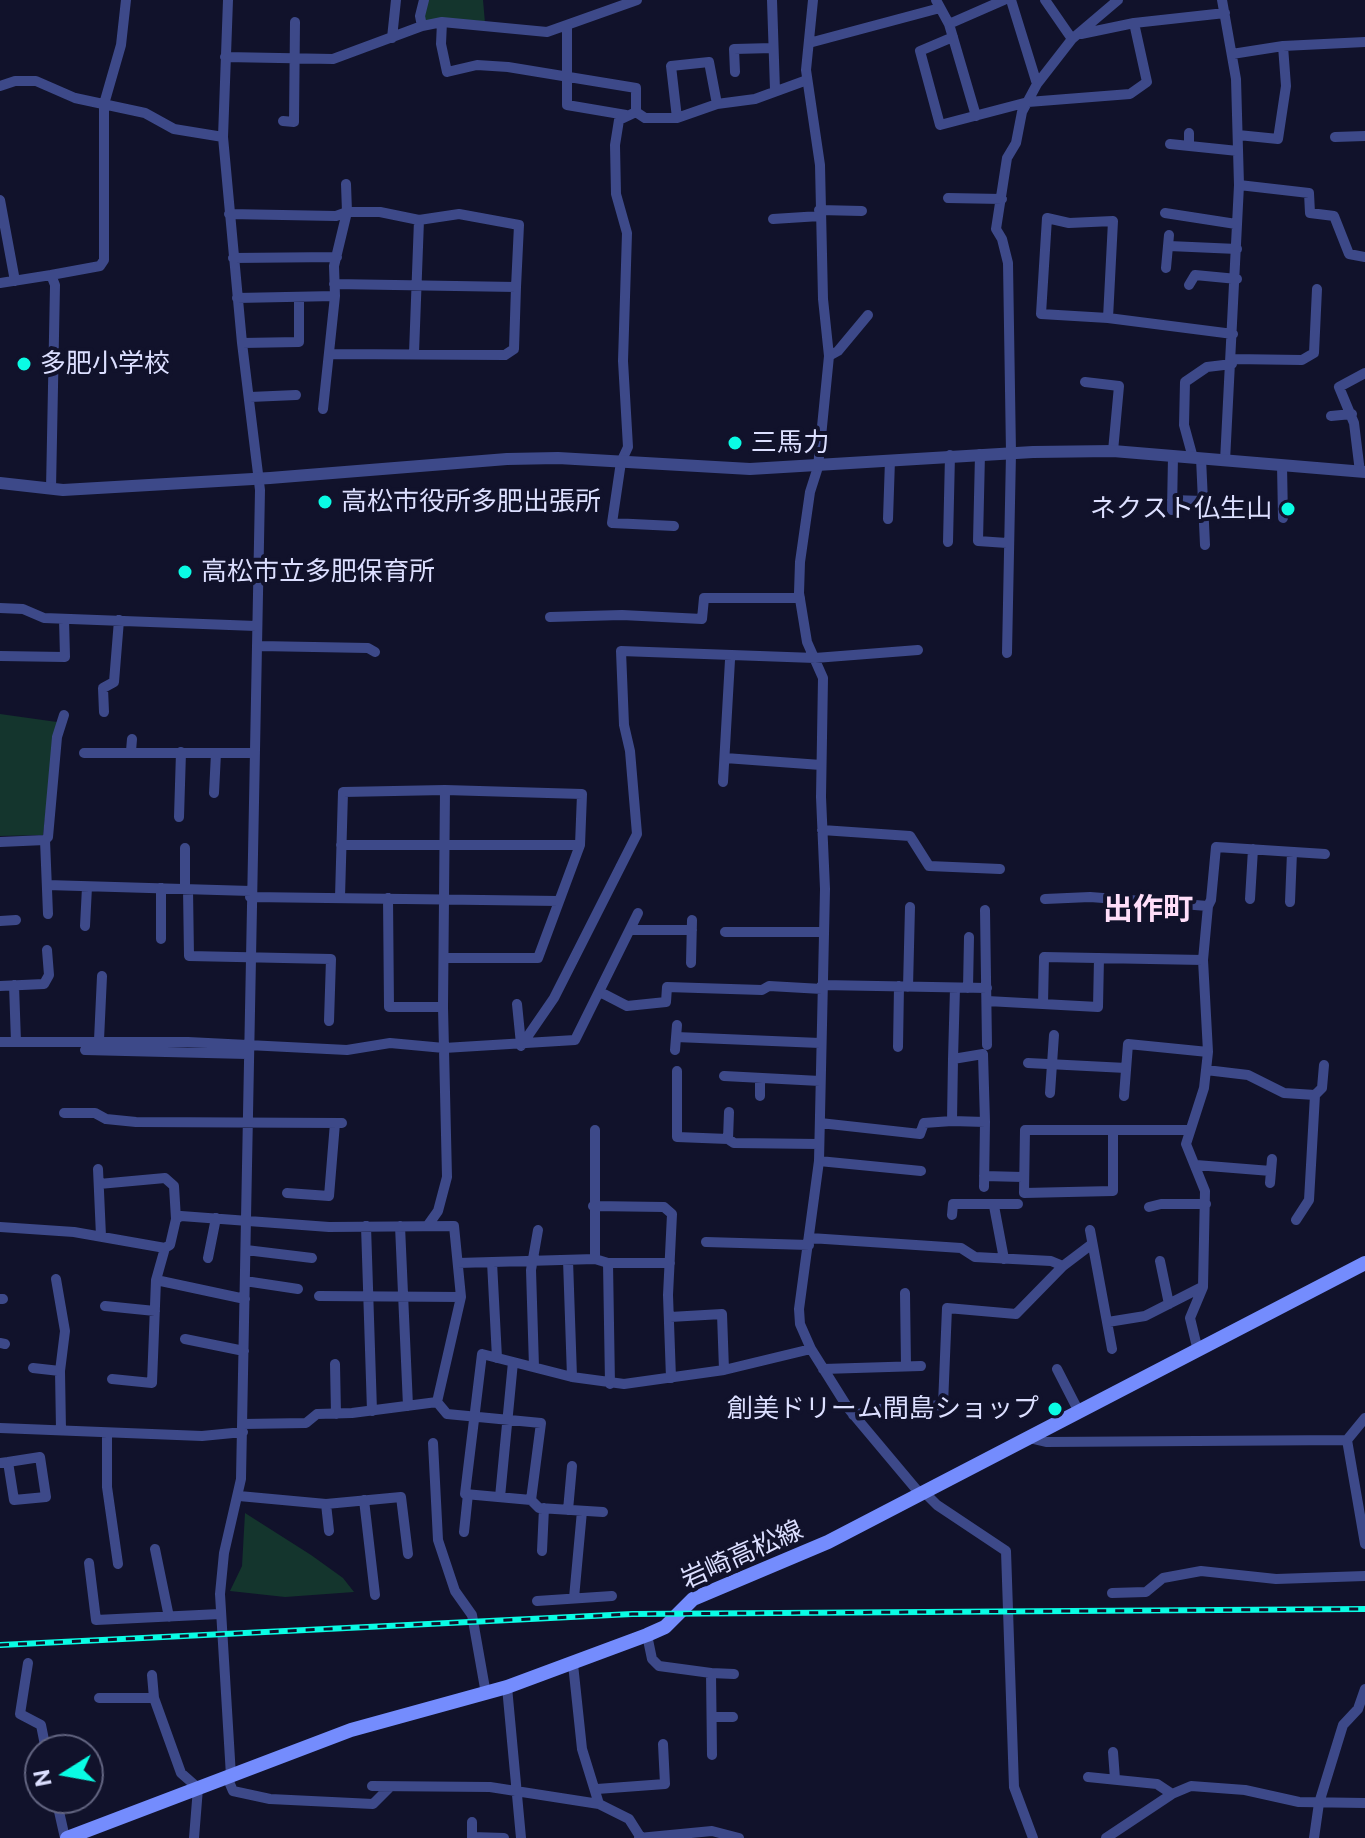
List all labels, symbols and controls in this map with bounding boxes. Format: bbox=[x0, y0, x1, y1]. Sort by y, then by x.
place label: 多肥小学校 bbox=[40, 348, 170, 380]
marker: 多肥小学校 bbox=[15, 355, 33, 373]
place label: 三馬力 bbox=[751, 427, 829, 459]
marker: 三馬力 bbox=[726, 434, 744, 452]
place label: 高松市役所多肥出張所 bbox=[341, 486, 601, 518]
marker: 高松市役所多肥出張所 bbox=[316, 493, 334, 511]
place label: ネクスト仏生山 bbox=[1090, 493, 1272, 525]
marker: ネクスト仏生山 bbox=[1279, 500, 1297, 518]
place label: 高松市立多肥保育所 bbox=[201, 556, 435, 588]
marker: 高松市立多肥保育所 bbox=[176, 563, 194, 581]
district label: 出作町 bbox=[1103, 892, 1193, 928]
place label: 創美ドリーム間島ショップ bbox=[727, 1393, 1039, 1425]
marker: 創美ドリーム間島ショップ bbox=[1046, 1400, 1064, 1418]
street label: 岩崎高松線 bbox=[676, 1514, 808, 1596]
north arrow bbox=[24, 1734, 104, 1814]
text: N bbox=[28, 1767, 57, 1789]

